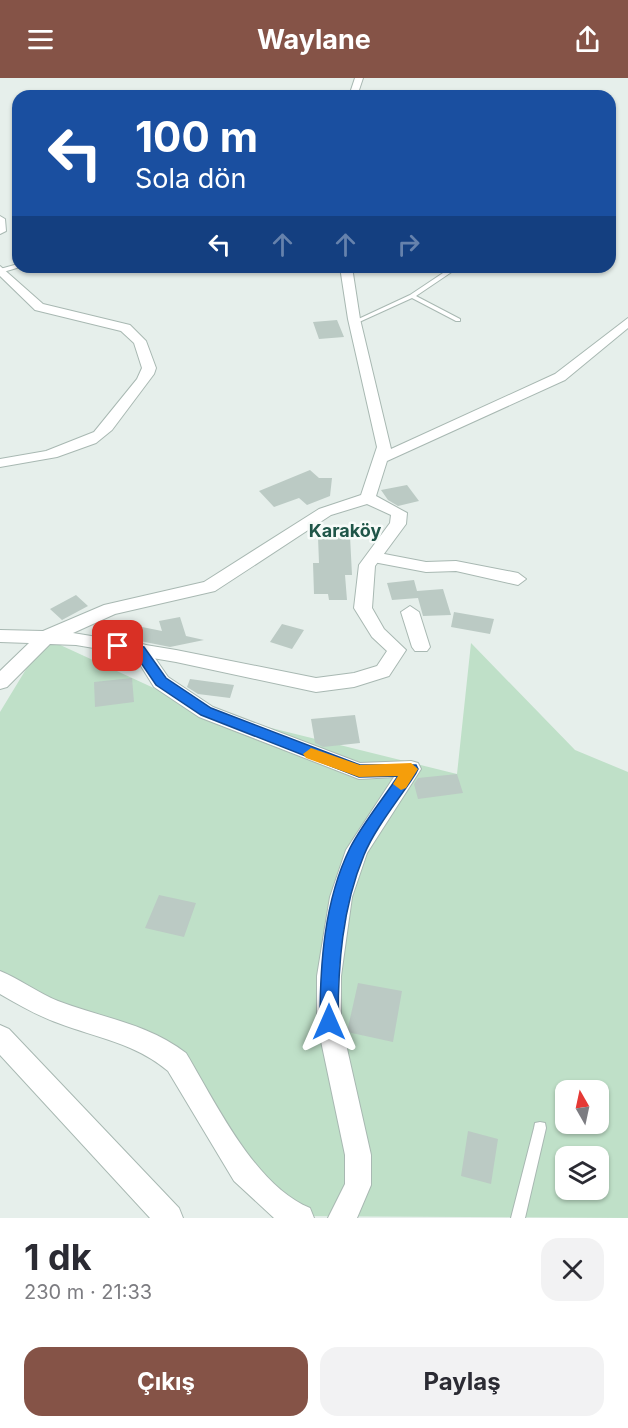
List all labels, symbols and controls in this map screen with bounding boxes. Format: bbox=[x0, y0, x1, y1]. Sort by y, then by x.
icon: menu bbox=[24, 23, 57, 56]
text: Waylane bbox=[257, 23, 371, 56]
icon: share bbox=[571, 23, 604, 56]
text: 100 m bbox=[135, 111, 258, 162]
icon: left bbox=[36, 114, 114, 192]
text: Sola dön bbox=[135, 162, 246, 195]
icon: left bbox=[203, 228, 236, 261]
icon: ahead bbox=[266, 228, 299, 261]
icon: ahead bbox=[329, 228, 362, 261]
icon: right bbox=[392, 228, 425, 261]
district label: Karaköy bbox=[309, 520, 381, 541]
pin bbox=[92, 620, 143, 671]
icon: arrive bbox=[101, 629, 134, 662]
position arrow bbox=[297, 990, 361, 1054]
north arrow bbox=[555, 1080, 609, 1134]
map controls bbox=[555, 1080, 609, 1200]
button: layers bbox=[555, 1146, 609, 1200]
text: 1 dk bbox=[24, 1235, 92, 1279]
button: close bbox=[541, 1238, 604, 1301]
text: 230 m · 21:33 bbox=[24, 1280, 152, 1304]
button: Çıkış bbox=[24, 1347, 308, 1416]
button: Paylaş bbox=[320, 1347, 604, 1416]

